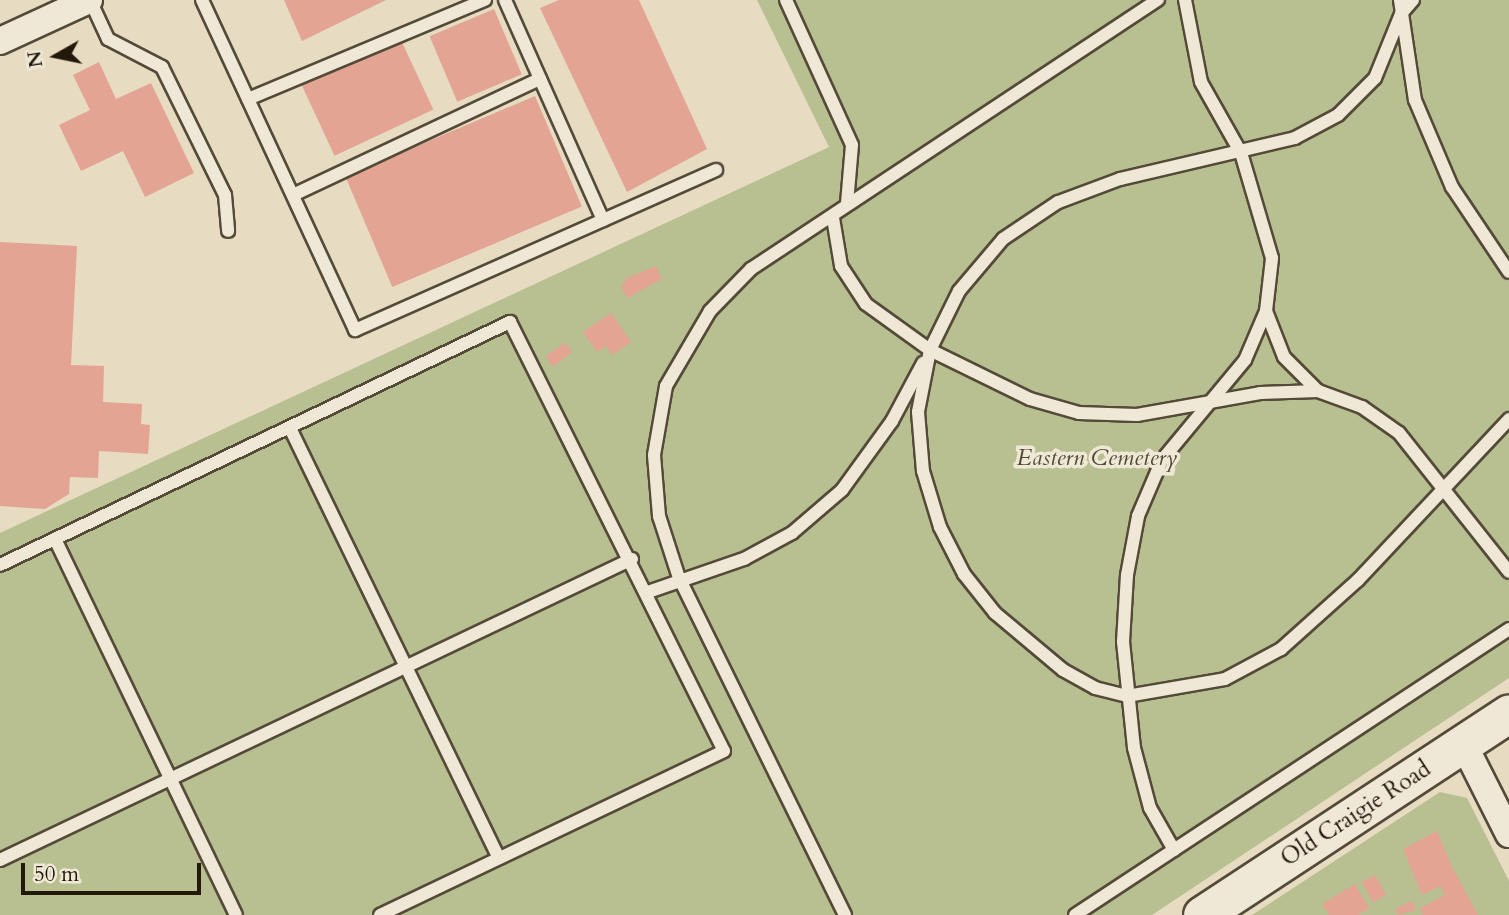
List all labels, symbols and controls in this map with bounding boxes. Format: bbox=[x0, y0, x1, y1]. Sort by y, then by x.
north arrow bbox=[21, 21, 91, 91]
text: N bbox=[21, 49, 49, 69]
park label: Eastern Cemetery bbox=[1017, 444, 1177, 472]
street label: Old Craigie Road bbox=[1276, 755, 1436, 873]
scale bar bbox=[24, 848, 205, 892]
text: 50 m bbox=[34, 860, 79, 889]

